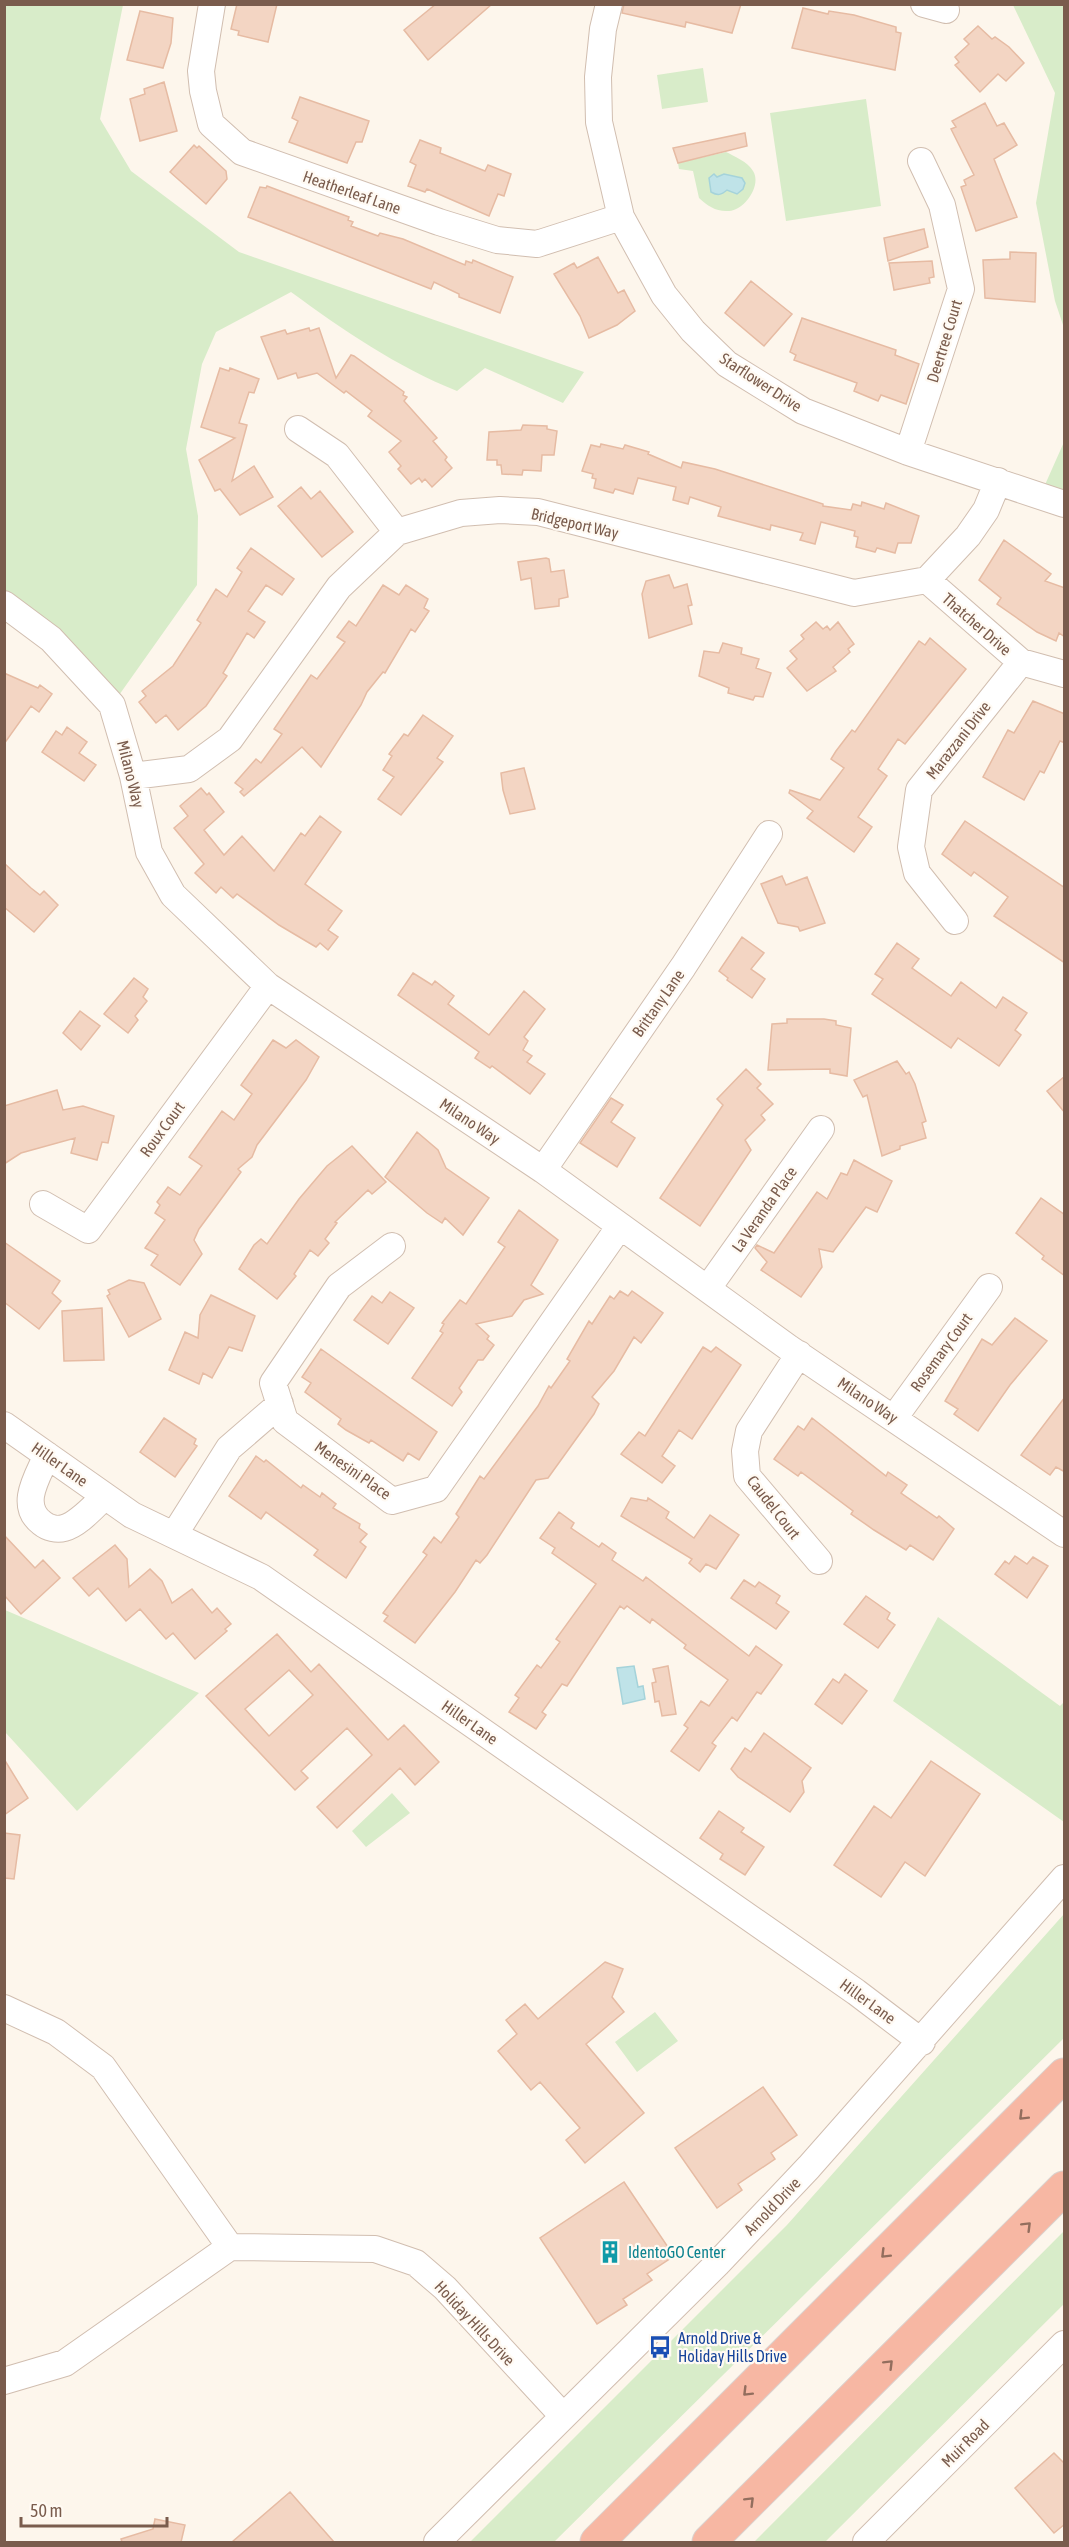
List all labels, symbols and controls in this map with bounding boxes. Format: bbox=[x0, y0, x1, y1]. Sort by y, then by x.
street label: Heatherleaf Lane bbox=[301, 167, 403, 217]
street label: Deertree Court bbox=[923, 297, 965, 385]
street label: Starflower Drive bbox=[717, 349, 805, 415]
street label: Bridgeport Way bbox=[529, 504, 621, 543]
street label: Thatcher Drive bbox=[939, 589, 1015, 659]
street label: Marazzani Drive bbox=[922, 698, 994, 782]
street label: Milano Way bbox=[113, 738, 148, 810]
street label: Brittany Lane bbox=[628, 966, 689, 1041]
street label: Milano Way bbox=[436, 1094, 504, 1149]
street label: Roux Court bbox=[136, 1098, 188, 1160]
street label: La Veranda Place bbox=[728, 1163, 800, 1255]
street label: Rosemary Court bbox=[907, 1309, 977, 1395]
street label: Milano Way bbox=[834, 1373, 902, 1428]
street label: Menesini Place bbox=[312, 1437, 394, 1503]
street label: Hiller Lane bbox=[29, 1438, 91, 1490]
street label: Caudel Court bbox=[744, 1472, 805, 1543]
street label: Hiller Lane bbox=[439, 1696, 501, 1748]
street label: Hiller Lane bbox=[837, 1975, 899, 2027]
one-way arrow bbox=[1020, 2109, 1031, 2120]
street label: Arnold Drive bbox=[740, 2174, 804, 2238]
one-way arrow bbox=[1019, 2222, 1030, 2233]
building icon: IdentoGO Center bbox=[597, 2239, 623, 2265]
place label: IdentoGO Center bbox=[628, 2243, 726, 2261]
one-way arrow bbox=[882, 2247, 893, 2258]
street label: Holiday Hills Drive bbox=[431, 2277, 519, 2370]
place label: Arnold Drive & Holiday Hills Drive bbox=[678, 2329, 787, 2366]
bus stop icon: Arnold Drive & Holiday Hills Drive bbox=[647, 2334, 673, 2360]
one-way arrow bbox=[881, 2360, 892, 2371]
one-way arrow bbox=[744, 2385, 755, 2396]
street label: Muir Road bbox=[938, 2416, 992, 2470]
scale bar bbox=[21, 2490, 166, 2528]
one-way arrow bbox=[743, 2498, 754, 2509]
text: 50 m bbox=[30, 2500, 62, 2521]

